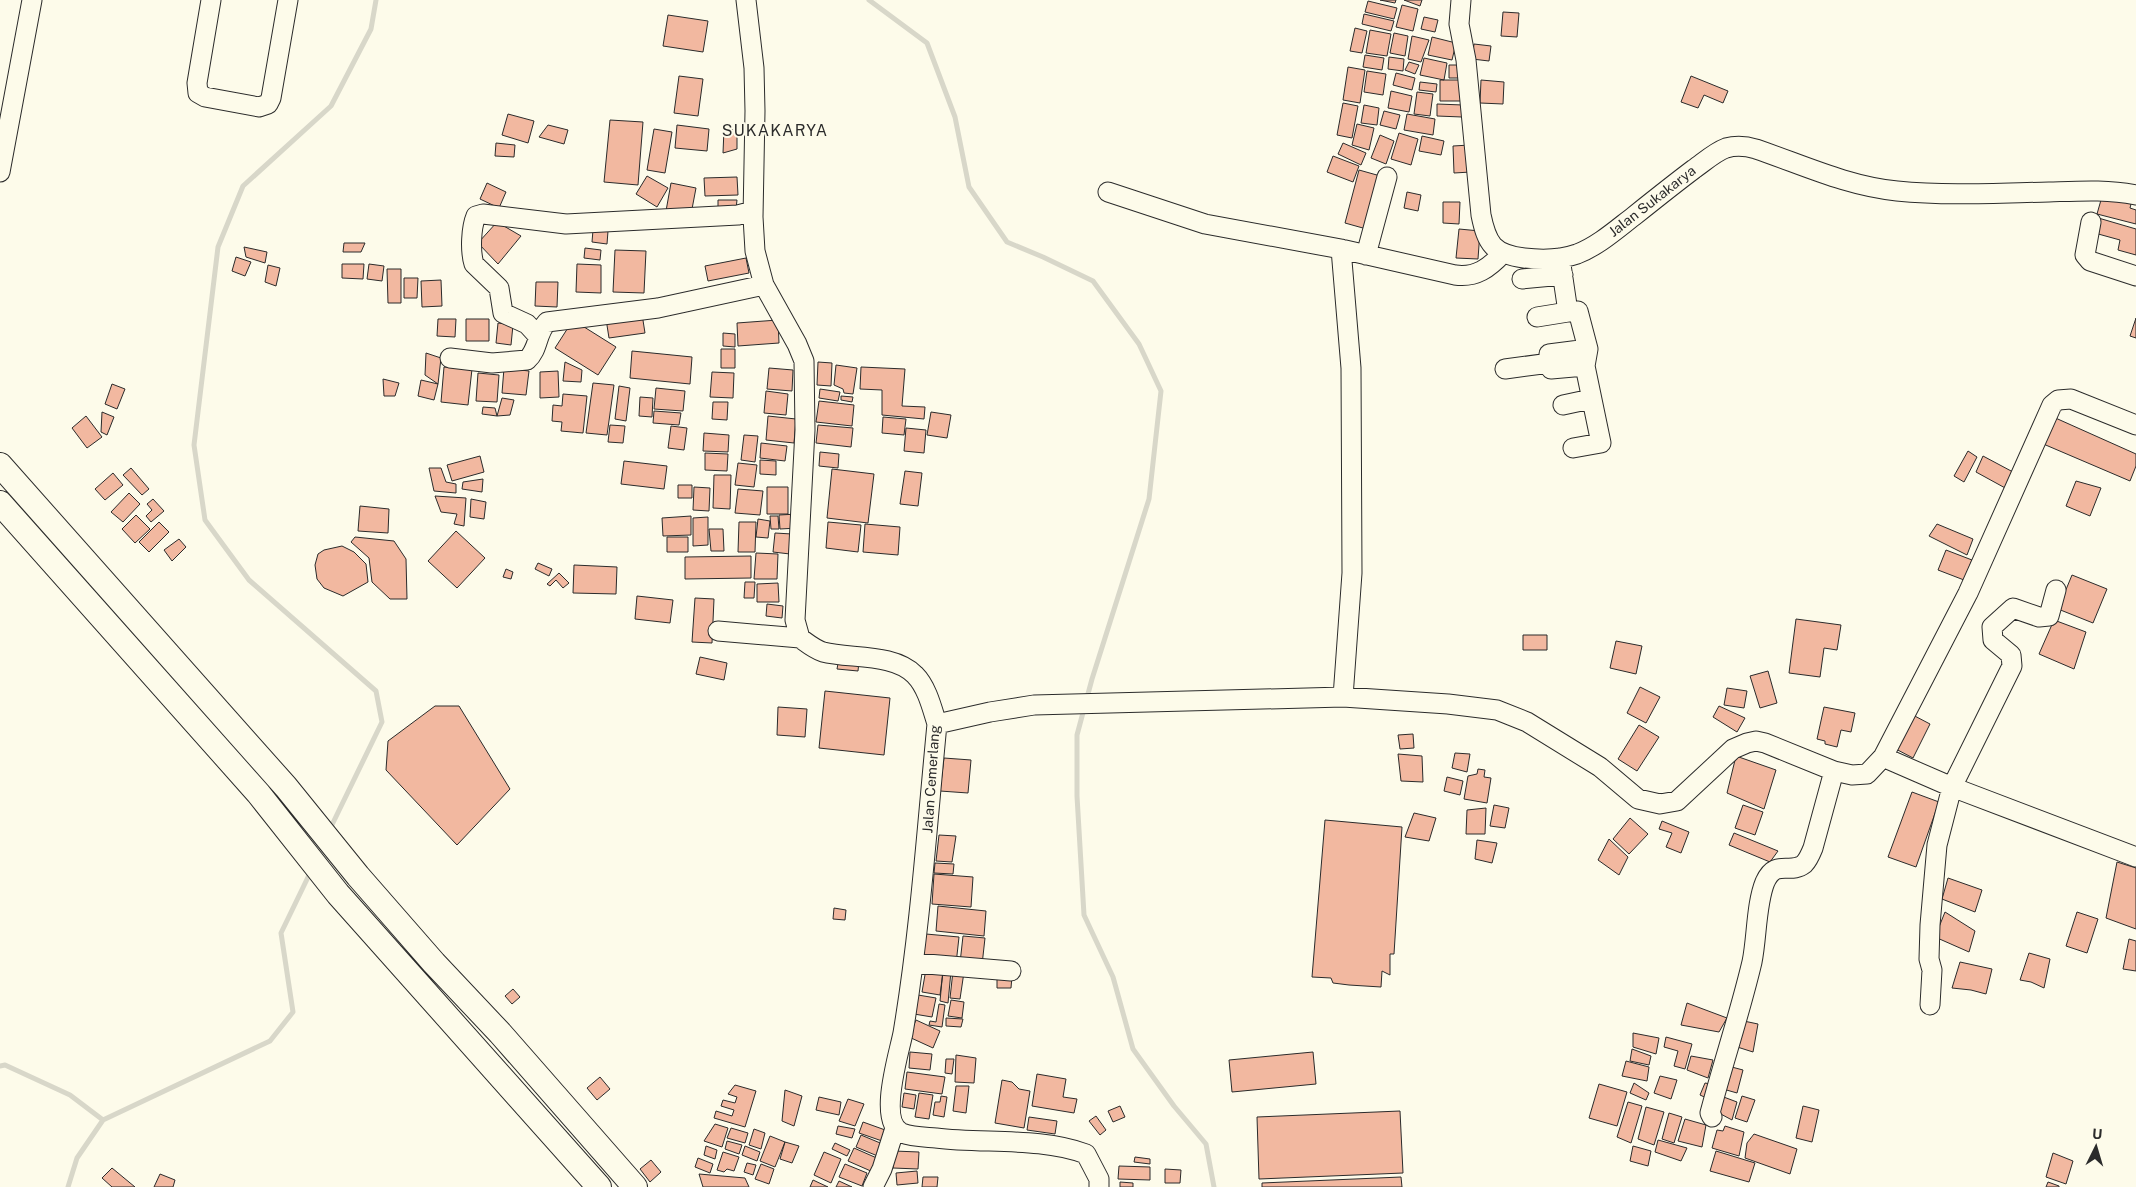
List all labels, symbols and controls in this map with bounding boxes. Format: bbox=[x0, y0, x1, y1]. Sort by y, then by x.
district label: SUKAKARYA bbox=[722, 121, 828, 140]
street label: Jalan Sukakarya bbox=[1605, 162, 1699, 240]
street label: Jalan Cemerlang bbox=[919, 724, 943, 834]
north arrow bbox=[2071, 1122, 2121, 1172]
text: U bbox=[2091, 1126, 2103, 1142]

